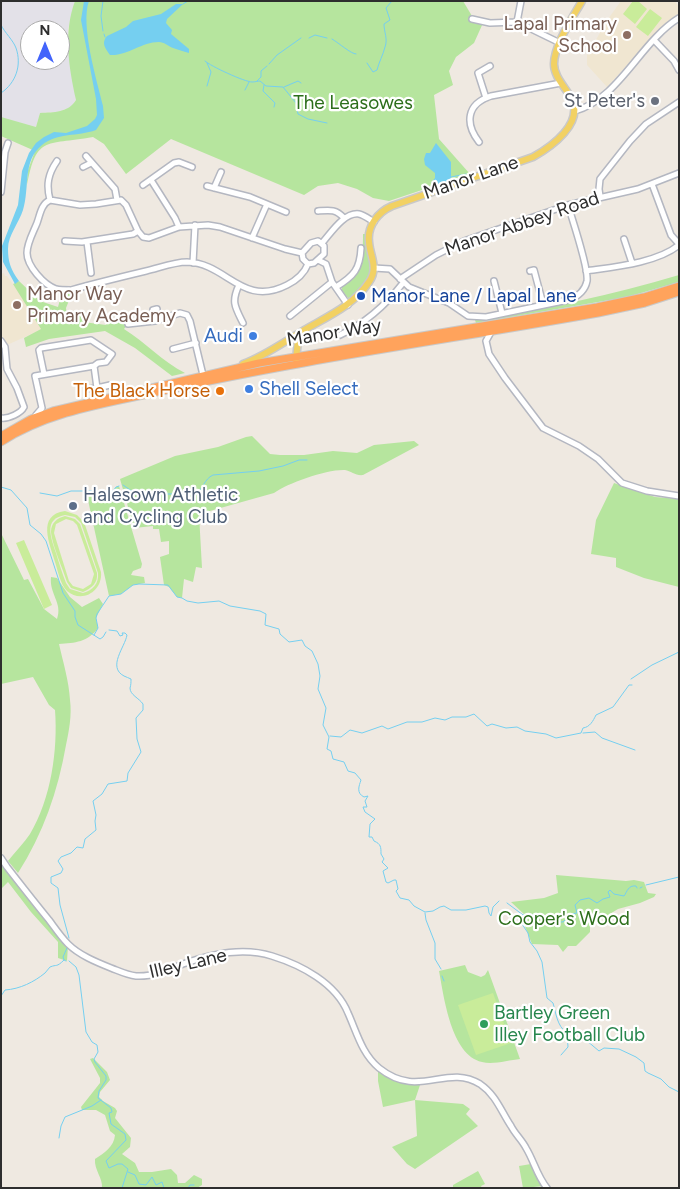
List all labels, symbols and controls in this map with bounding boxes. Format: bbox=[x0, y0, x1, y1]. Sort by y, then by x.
place label: Lapal Primary School bbox=[504, 13, 617, 57]
north arrow bbox=[20, 20, 70, 70]
text: N bbox=[40, 22, 50, 39]
marker: Lapal Primary School bbox=[621, 29, 633, 41]
place label: St Peter's bbox=[564, 90, 645, 112]
park label: The Leasowes bbox=[293, 92, 413, 114]
marker: St Peter's bbox=[649, 95, 661, 107]
street label: Manor Lane bbox=[420, 151, 522, 205]
street label: Manor Abbey Road bbox=[442, 187, 602, 261]
place label: Manor Way Primary Academy bbox=[27, 283, 176, 327]
place label: Manor Lane / Lapal Lane bbox=[371, 285, 577, 307]
marker: Manor Lane / Lapal Lane bbox=[355, 290, 367, 302]
marker: Manor Way Primary Academy bbox=[11, 299, 23, 311]
street label: Manor Way bbox=[285, 314, 383, 352]
place label: Audi bbox=[204, 325, 243, 347]
marker: Audi bbox=[247, 330, 259, 342]
place label: Shell Select bbox=[259, 378, 359, 400]
place label: The Black Horse bbox=[73, 380, 210, 402]
marker: Shell Select bbox=[243, 383, 255, 395]
marker: The Black Horse bbox=[214, 385, 226, 397]
place label: Halesown Athletic and Cycling Club bbox=[83, 484, 238, 528]
marker: Halesown Athletic and Cycling Club bbox=[67, 500, 79, 512]
park label: Cooper's Wood bbox=[498, 908, 630, 930]
street label: Illey Lane bbox=[147, 944, 229, 984]
place label: Bartley Green Illey Football Club bbox=[494, 1002, 645, 1046]
marker: Bartley Green Illey Football Club bbox=[478, 1018, 490, 1030]

